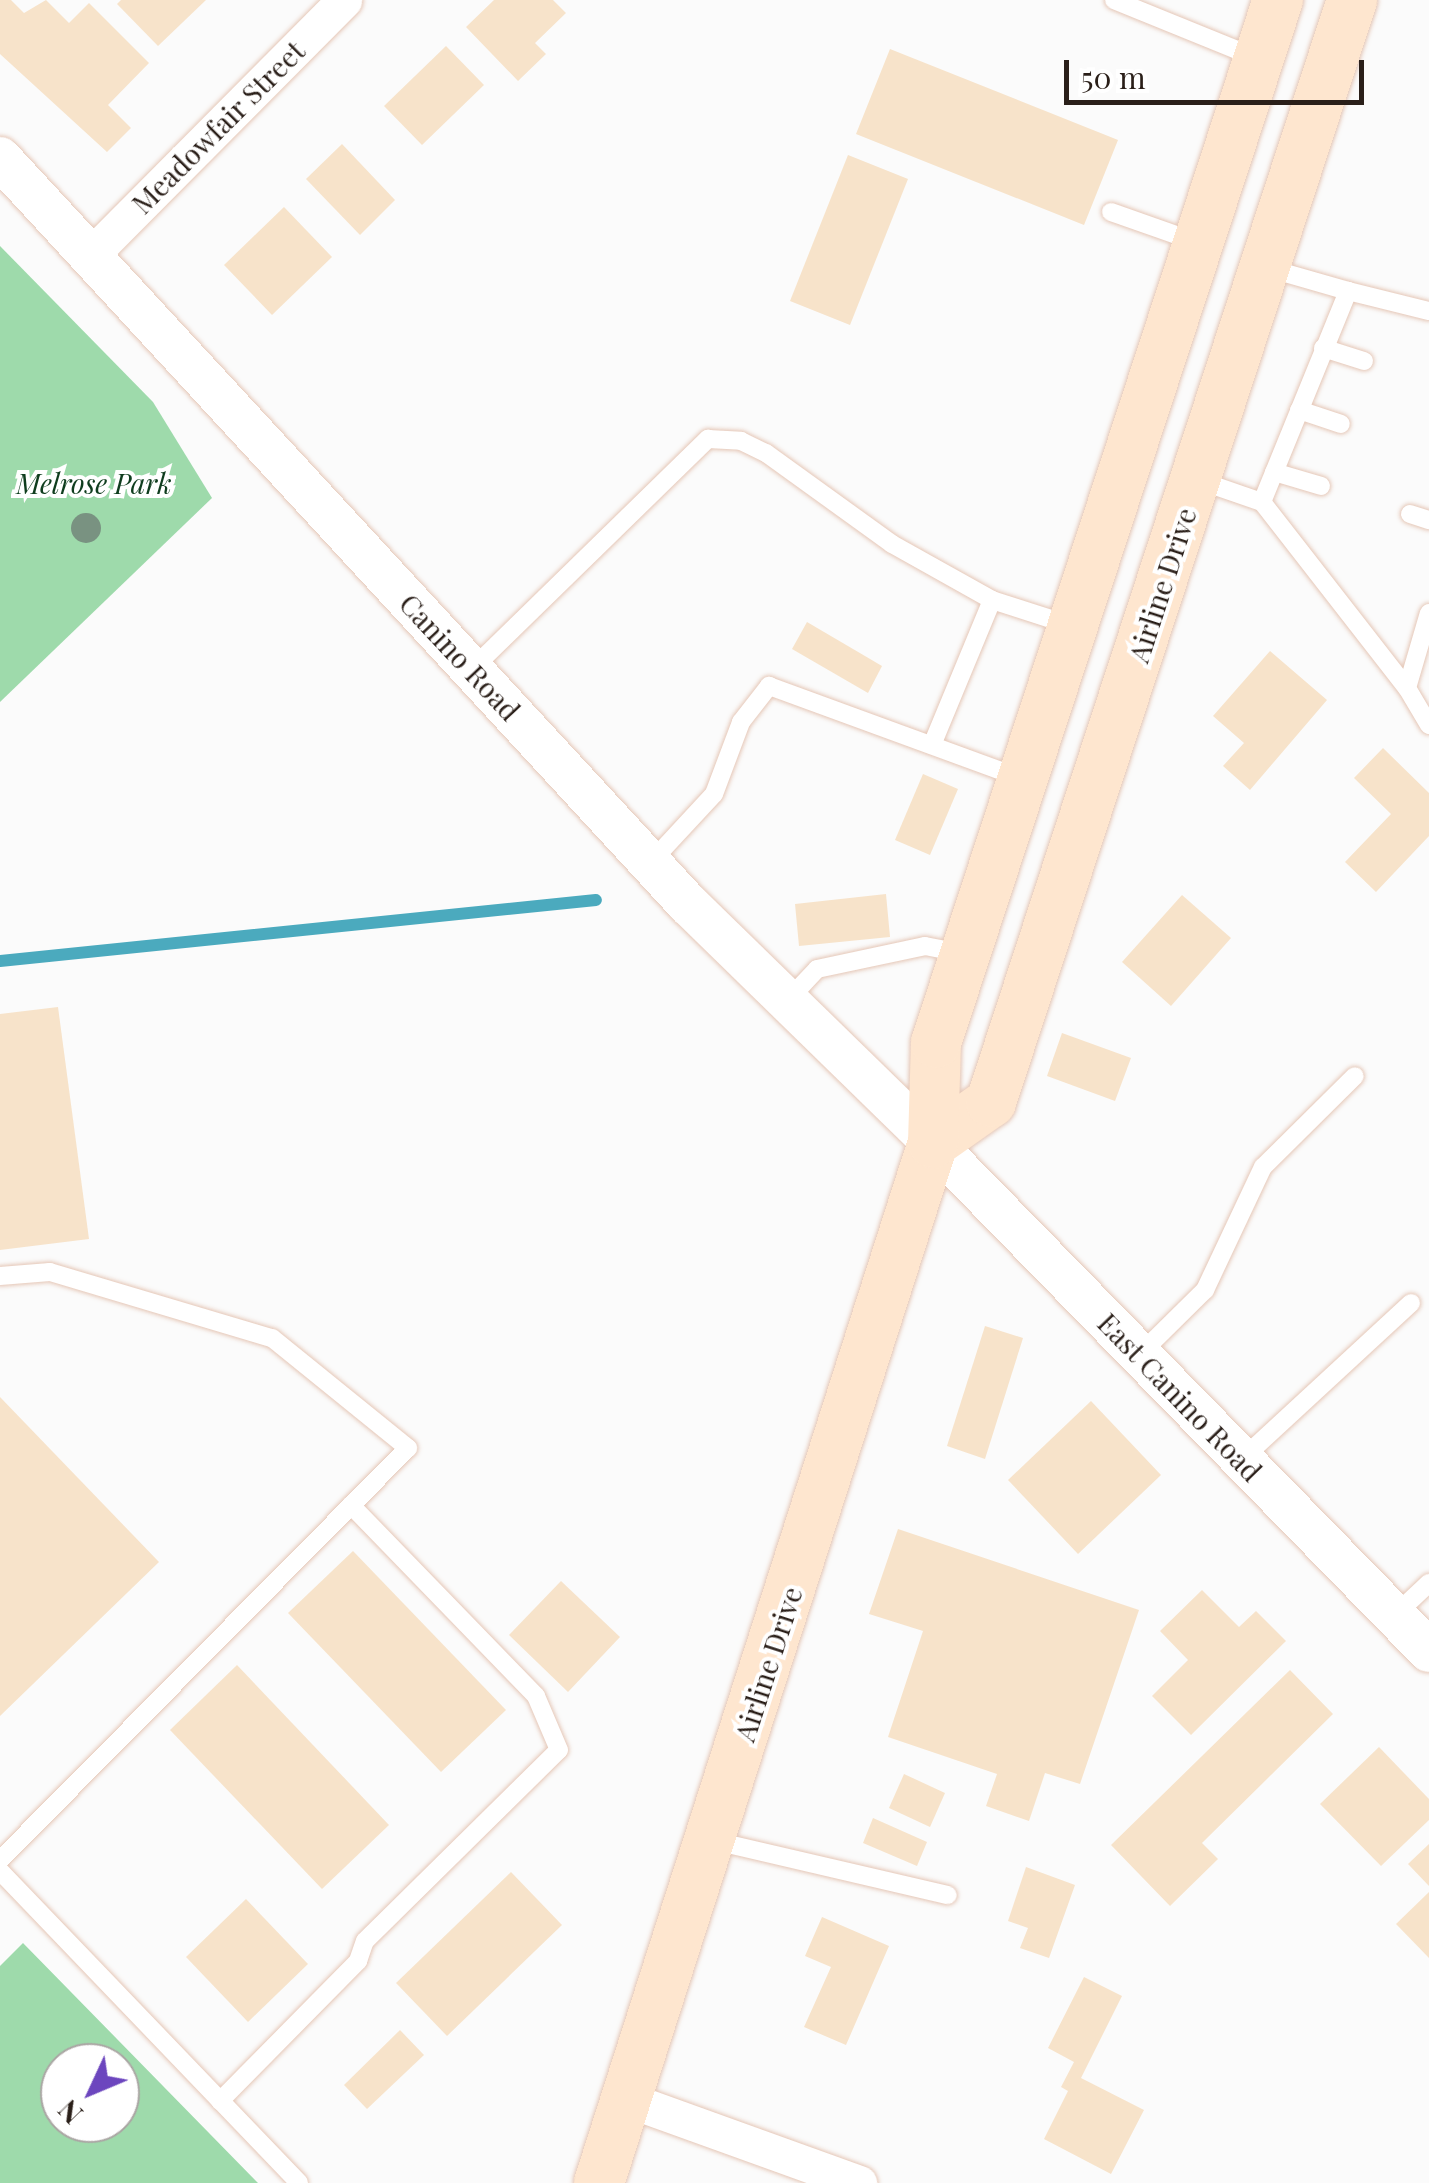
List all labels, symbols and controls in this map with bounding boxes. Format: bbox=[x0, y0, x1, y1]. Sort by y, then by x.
street label: Meadowfair Street bbox=[125, 34, 311, 220]
scale bar bbox=[1069, 40, 1369, 102]
text: 50 m bbox=[1081, 57, 1146, 97]
park label: Melrose Park bbox=[16, 466, 172, 500]
street label: Airline Drive bbox=[1121, 504, 1203, 666]
street label: Canino Road bbox=[393, 587, 527, 727]
street label: East Canino Road bbox=[1091, 1306, 1269, 1488]
street label: Airline Drive bbox=[727, 1583, 809, 1745]
north arrow bbox=[40, 2043, 140, 2143]
text: N bbox=[49, 2093, 90, 2133]

